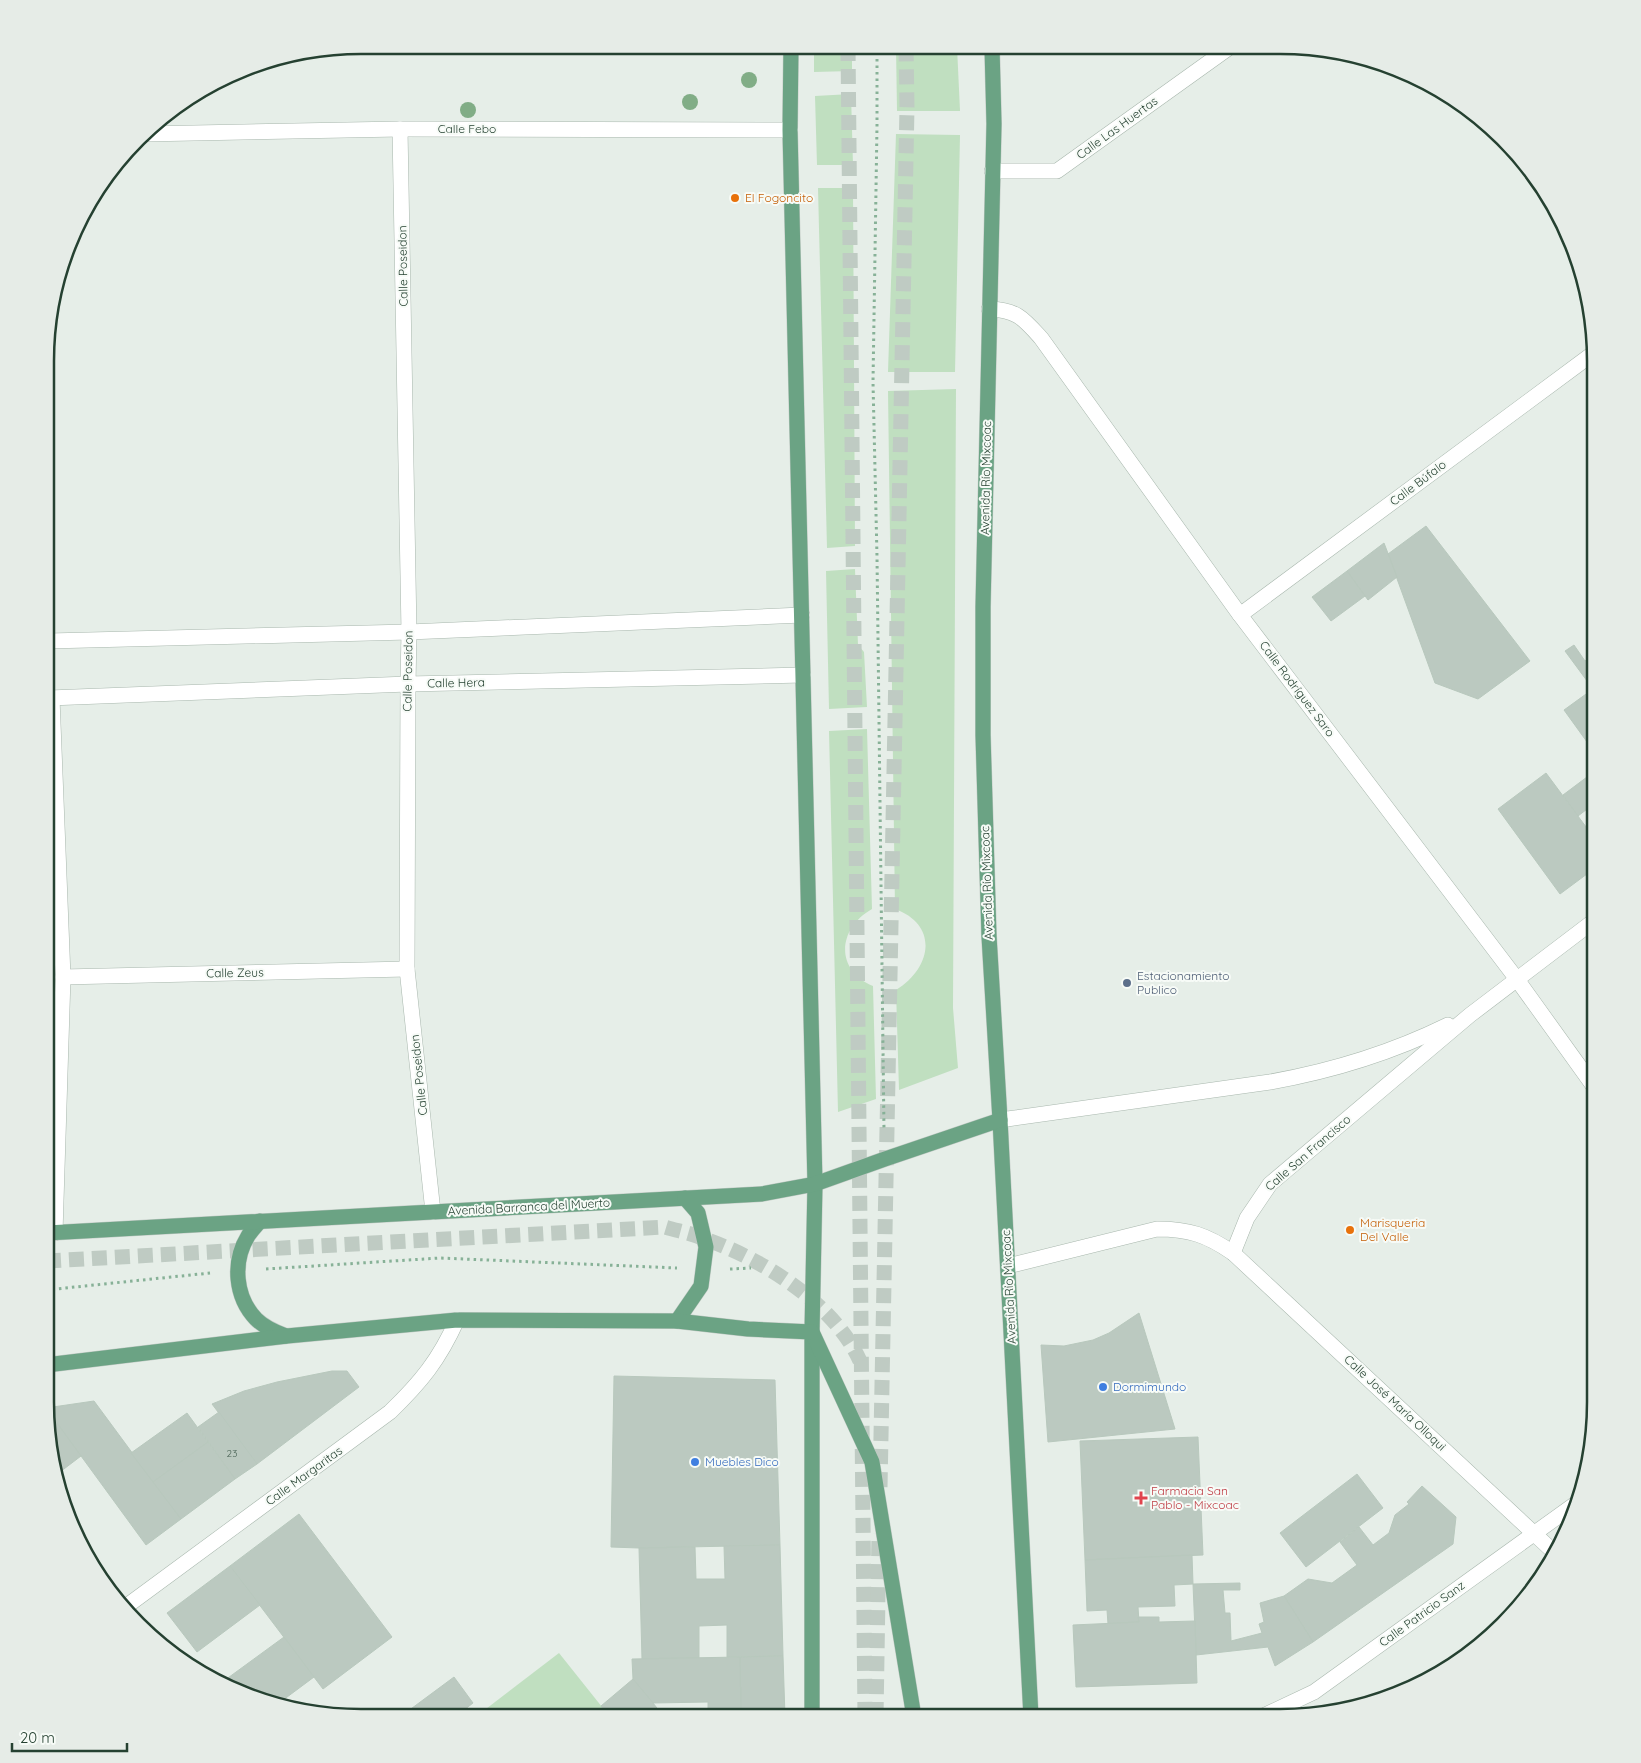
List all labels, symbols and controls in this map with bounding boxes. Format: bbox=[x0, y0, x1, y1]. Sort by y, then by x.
street label: Calle Las Huertas bbox=[1073, 93, 1161, 162]
street label: Calle Febo bbox=[438, 121, 496, 136]
place label: El Fogoncito bbox=[745, 190, 813, 205]
marker: El Fogoncito bbox=[729, 192, 741, 204]
street label: Calle Poseidon bbox=[394, 225, 411, 307]
street label: Avenida Río Mixcoac bbox=[977, 421, 994, 535]
street label: Calle Búfalo bbox=[1387, 457, 1449, 509]
street label: Calle Poseidon bbox=[399, 630, 416, 712]
street label: Calle Rodríguez Saro bbox=[1257, 638, 1338, 739]
street label: Calle Hera bbox=[427, 674, 485, 691]
street label: Avenida Río Mixcoac bbox=[977, 826, 996, 940]
street label: Calle Zeus bbox=[206, 964, 264, 981]
place label: Estacionamiento Publico bbox=[1137, 968, 1230, 997]
marker: Estacionamiento Publico bbox=[1121, 977, 1133, 989]
street label: Calle Poseidon bbox=[407, 1034, 430, 1116]
street label: Calle San Francisco bbox=[1262, 1112, 1353, 1194]
street label: Avenida Barranca del Muerto bbox=[447, 1195, 610, 1218]
place label: Marisqueria Del Valle bbox=[1360, 1215, 1425, 1244]
marker: Marisqueria Del Valle bbox=[1344, 1224, 1356, 1236]
street label: Avenida Río Mixcoac bbox=[998, 1230, 1019, 1344]
street label: Calle José María Olloqui bbox=[1341, 1352, 1449, 1454]
place label: Dormimundo bbox=[1113, 1379, 1186, 1394]
marker: Dormimundo bbox=[1097, 1381, 1109, 1393]
street label: Calle Margaritas bbox=[262, 1443, 345, 1508]
house number: 23 bbox=[227, 1447, 237, 1460]
place label: Muebles Dico bbox=[705, 1454, 779, 1469]
marker: Muebles Dico bbox=[689, 1456, 701, 1468]
place label: Farmacia San Pablo - Mixcoac bbox=[1151, 1483, 1239, 1512]
marker: Farmacia San Pablo - Mixcoac bbox=[1135, 1492, 1147, 1504]
street label: Calle Patricio Sanz bbox=[1376, 1577, 1468, 1650]
scale bar bbox=[12, 1720, 128, 1752]
text: 20 m bbox=[20, 1728, 55, 1747]

